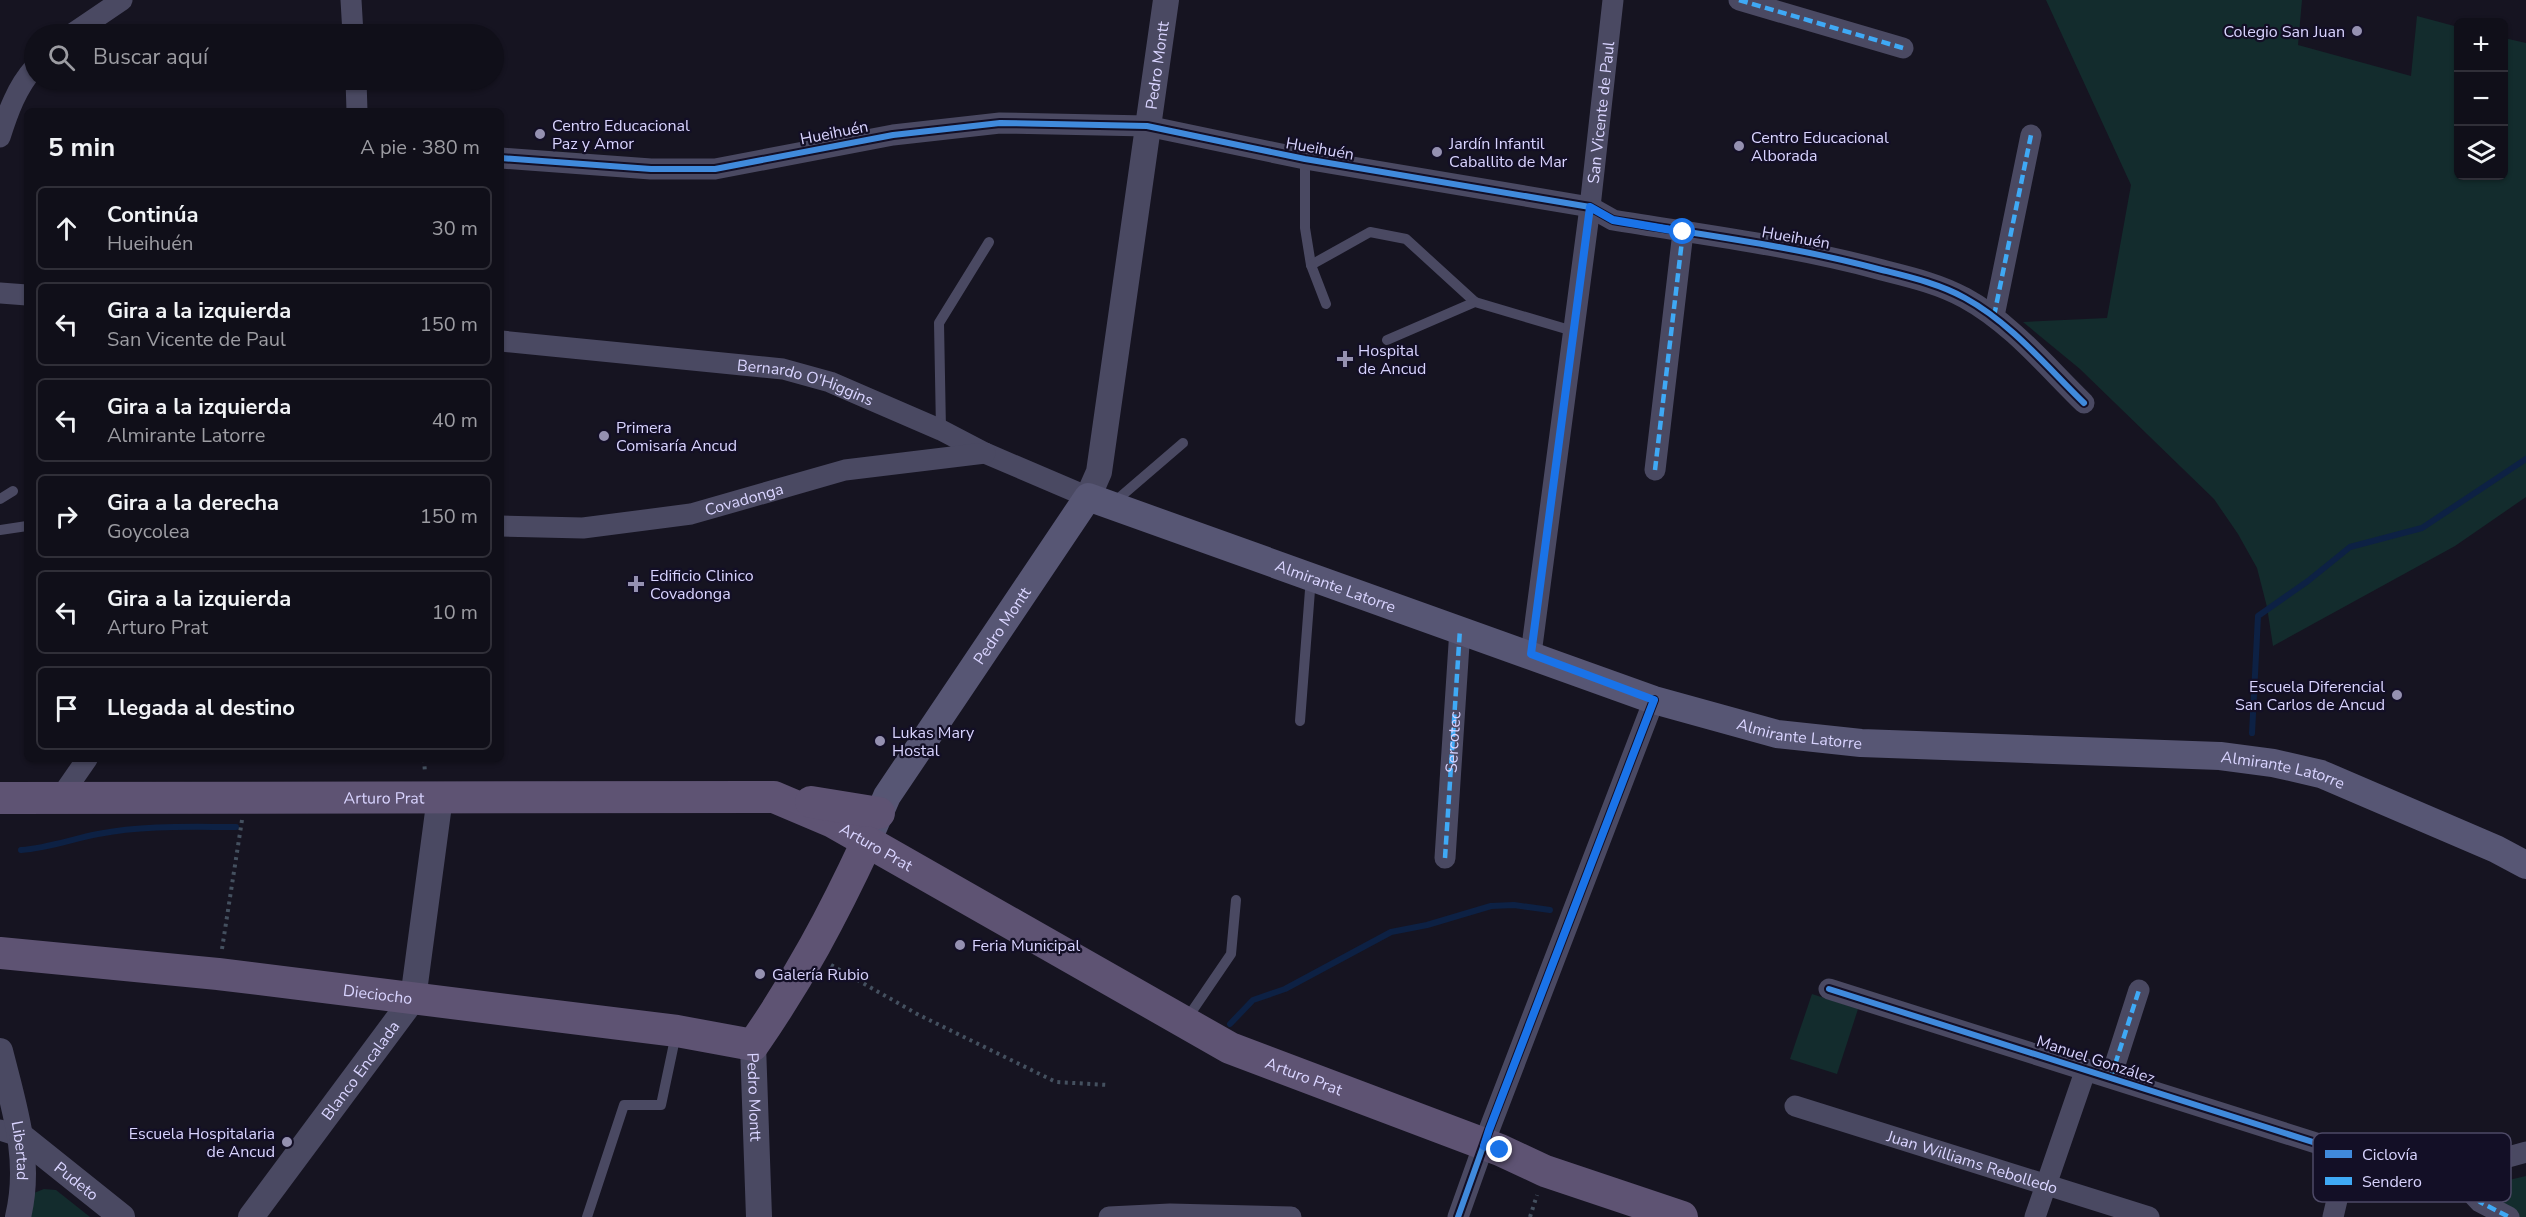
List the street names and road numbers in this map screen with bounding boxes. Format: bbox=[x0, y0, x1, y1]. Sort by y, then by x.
street label: Pedro Montt bbox=[1141, 20, 1175, 111]
street label: San Vicente de Paul bbox=[1583, 40, 1620, 185]
street label: Hueihuén bbox=[798, 116, 870, 150]
street label: Hueihuén bbox=[1284, 132, 1356, 166]
street label: Hueihuén bbox=[1760, 221, 1832, 255]
street label: Bernardo O'Higgins bbox=[736, 354, 877, 412]
street label: Covadonga bbox=[702, 478, 786, 522]
street label: Almirante Latorre bbox=[1272, 555, 1399, 619]
street label: Pedro Montt bbox=[969, 583, 1037, 669]
street label: Sercotec bbox=[1441, 710, 1467, 774]
street label: Almirante Latorre bbox=[1734, 713, 1863, 755]
street label: Almirante Latorre bbox=[2220, 746, 2348, 795]
street label: Arturo Prat bbox=[344, 787, 425, 810]
street label: Arturo Prat bbox=[835, 818, 917, 877]
street label: Dieciocho bbox=[342, 980, 414, 1010]
street label: Blanco Encalada bbox=[317, 1017, 405, 1125]
street label: Manuel González bbox=[2034, 1030, 2158, 1090]
street label: Pedro Montt bbox=[741, 1052, 766, 1142]
street label: Arturo Prat bbox=[1262, 1052, 1346, 1102]
street label: Libertad bbox=[5, 1119, 33, 1181]
street label: Juan Williams Rebolledo bbox=[1883, 1125, 2060, 1200]
street label: Pudeto bbox=[49, 1157, 103, 1206]

